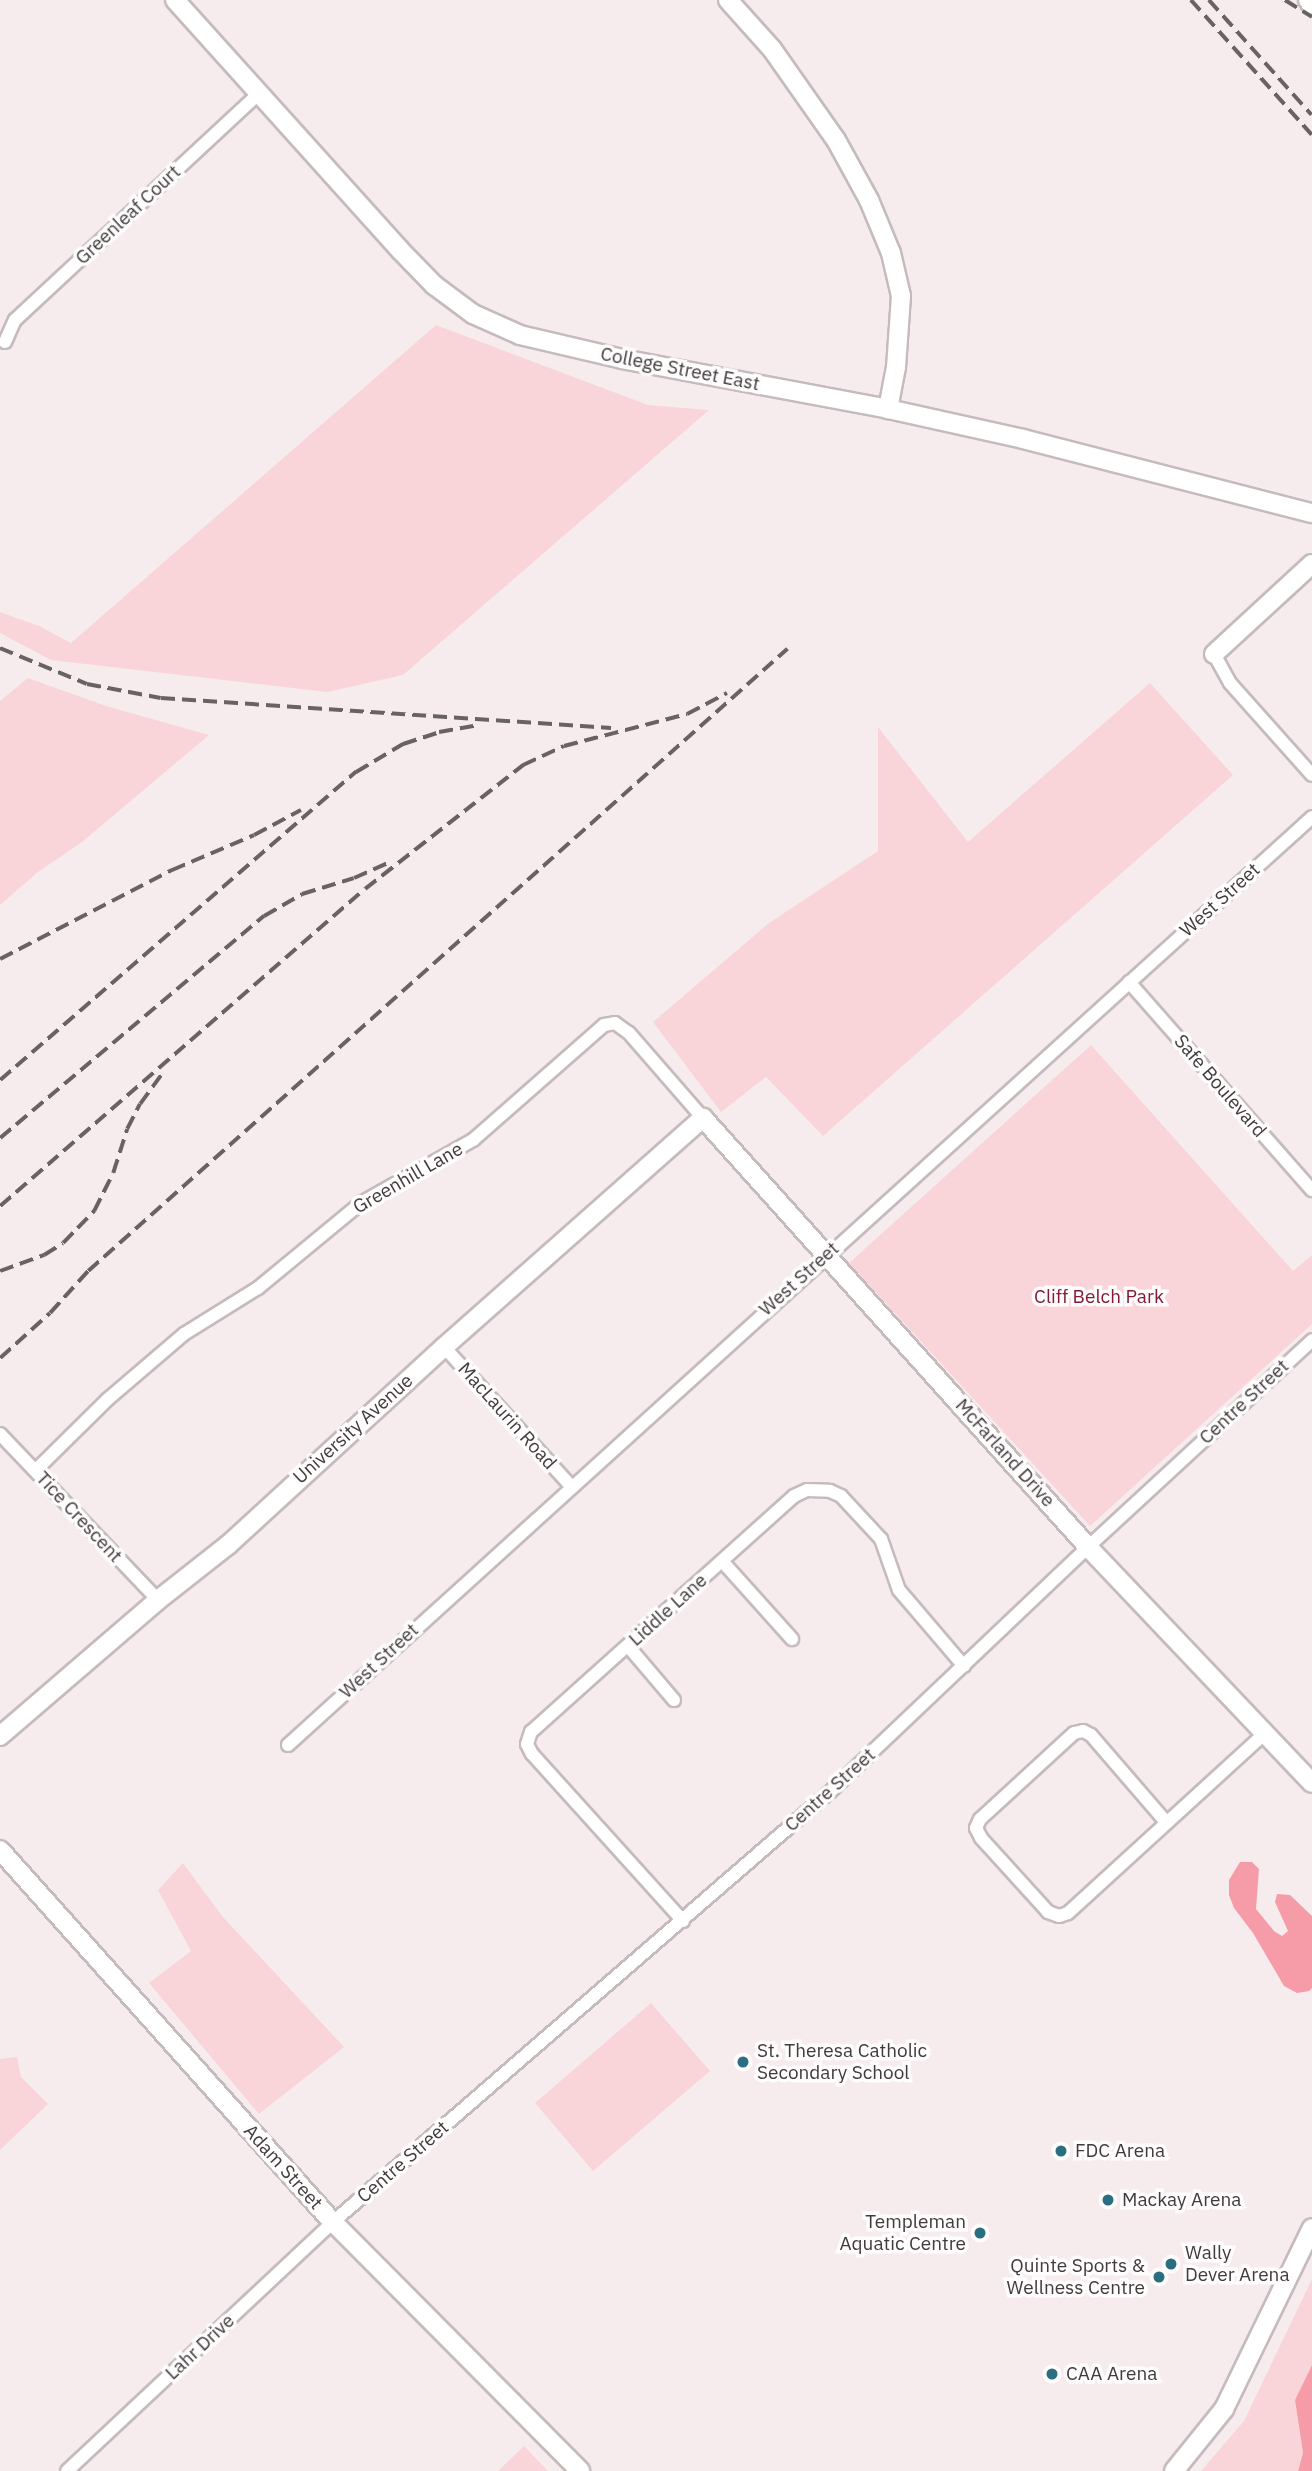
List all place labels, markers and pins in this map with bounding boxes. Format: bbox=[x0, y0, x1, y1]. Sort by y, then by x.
place label: St. Theresa Catholic Secondary School bbox=[757, 2040, 927, 2084]
marker: St. Theresa Catholic Secondary School bbox=[735, 2054, 751, 2070]
place label: FDC Arena bbox=[1075, 2140, 1165, 2162]
marker: FDC Arena bbox=[1053, 2143, 1069, 2159]
place label: Mackay Arena bbox=[1122, 2189, 1241, 2211]
marker: Mackay Arena bbox=[1100, 2192, 1116, 2208]
place label: Templeman Aquatic Centre bbox=[839, 2211, 966, 2255]
marker: Templeman Aquatic Centre bbox=[972, 2225, 988, 2241]
place label: Wally Dever Arena bbox=[1185, 2242, 1290, 2286]
place label: Quinte Sports & Wellness Centre bbox=[1007, 2255, 1145, 2299]
marker: Wally Dever Arena bbox=[1163, 2256, 1179, 2272]
marker: Quinte Sports & Wellness Centre bbox=[1151, 2269, 1167, 2285]
place label: CAA Arena bbox=[1066, 2363, 1157, 2385]
marker: CAA Arena bbox=[1044, 2366, 1060, 2382]

